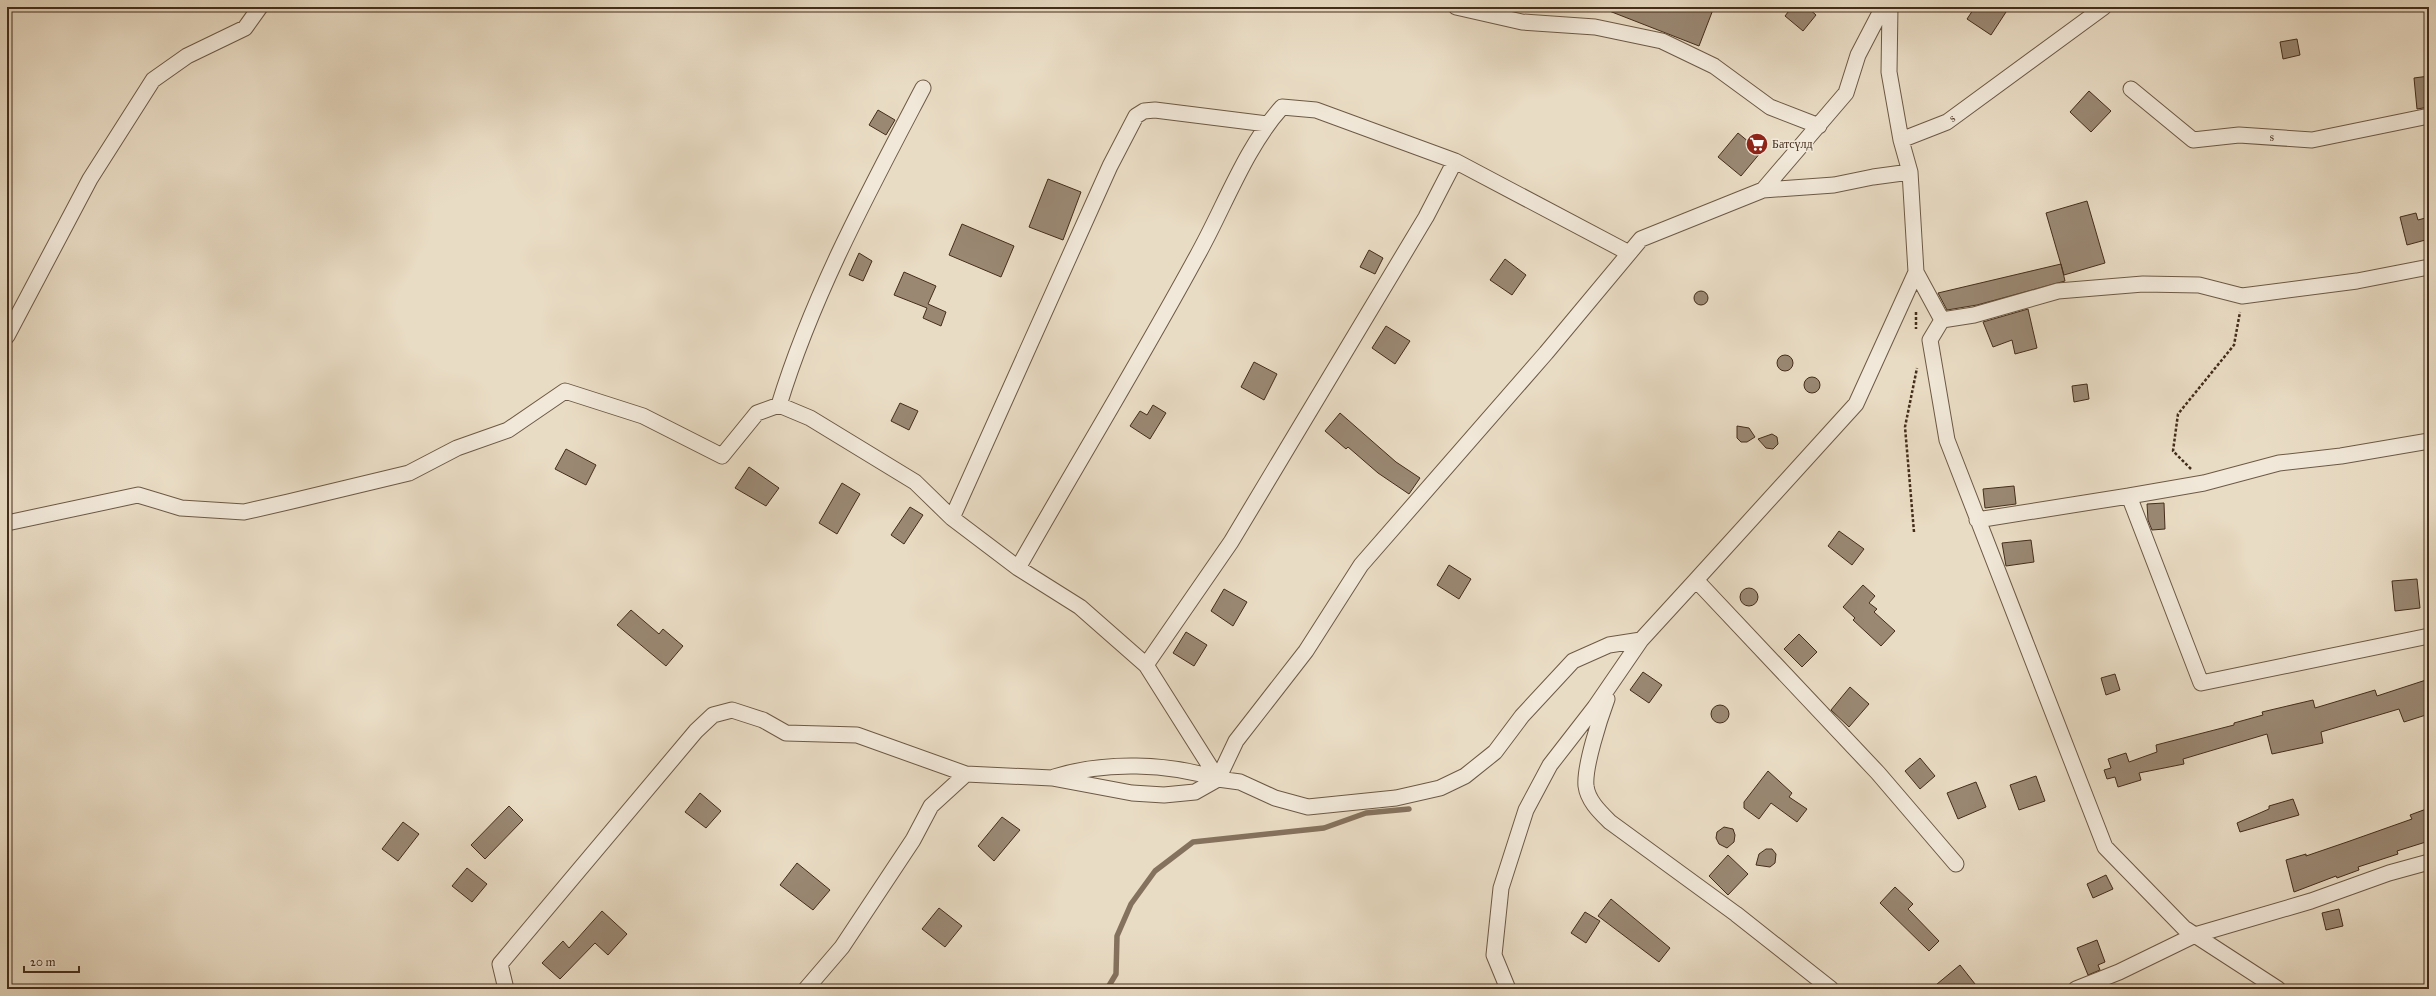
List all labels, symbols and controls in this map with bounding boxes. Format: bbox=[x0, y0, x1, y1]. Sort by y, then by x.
street label: s bbox=[1946, 111, 1958, 125]
street label: s bbox=[2269, 130, 2275, 144]
supermarket icon: Батсүлд bbox=[1744, 131, 1770, 157]
place label: Батсүлд bbox=[1772, 137, 1813, 151]
scale bar bbox=[24, 948, 79, 974]
text: 20 m bbox=[30, 955, 56, 969]

